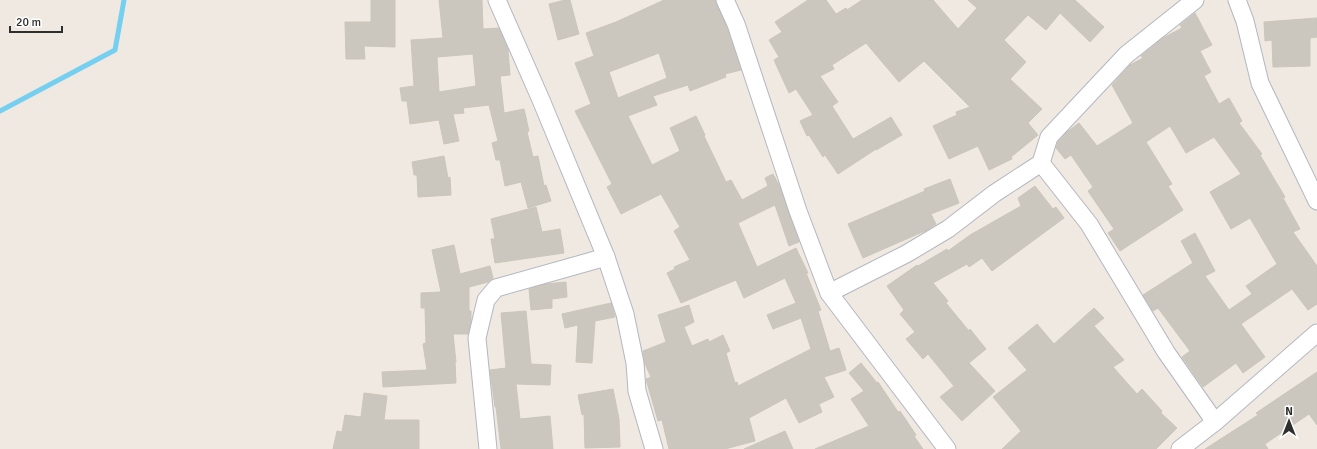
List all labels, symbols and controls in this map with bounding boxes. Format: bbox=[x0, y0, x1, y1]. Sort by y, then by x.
scale bar bbox=[10, 8, 62, 34]
text: 20 m bbox=[16, 15, 41, 30]
north arrow bbox=[1269, 401, 1309, 441]
text: N bbox=[1285, 405, 1293, 418]

